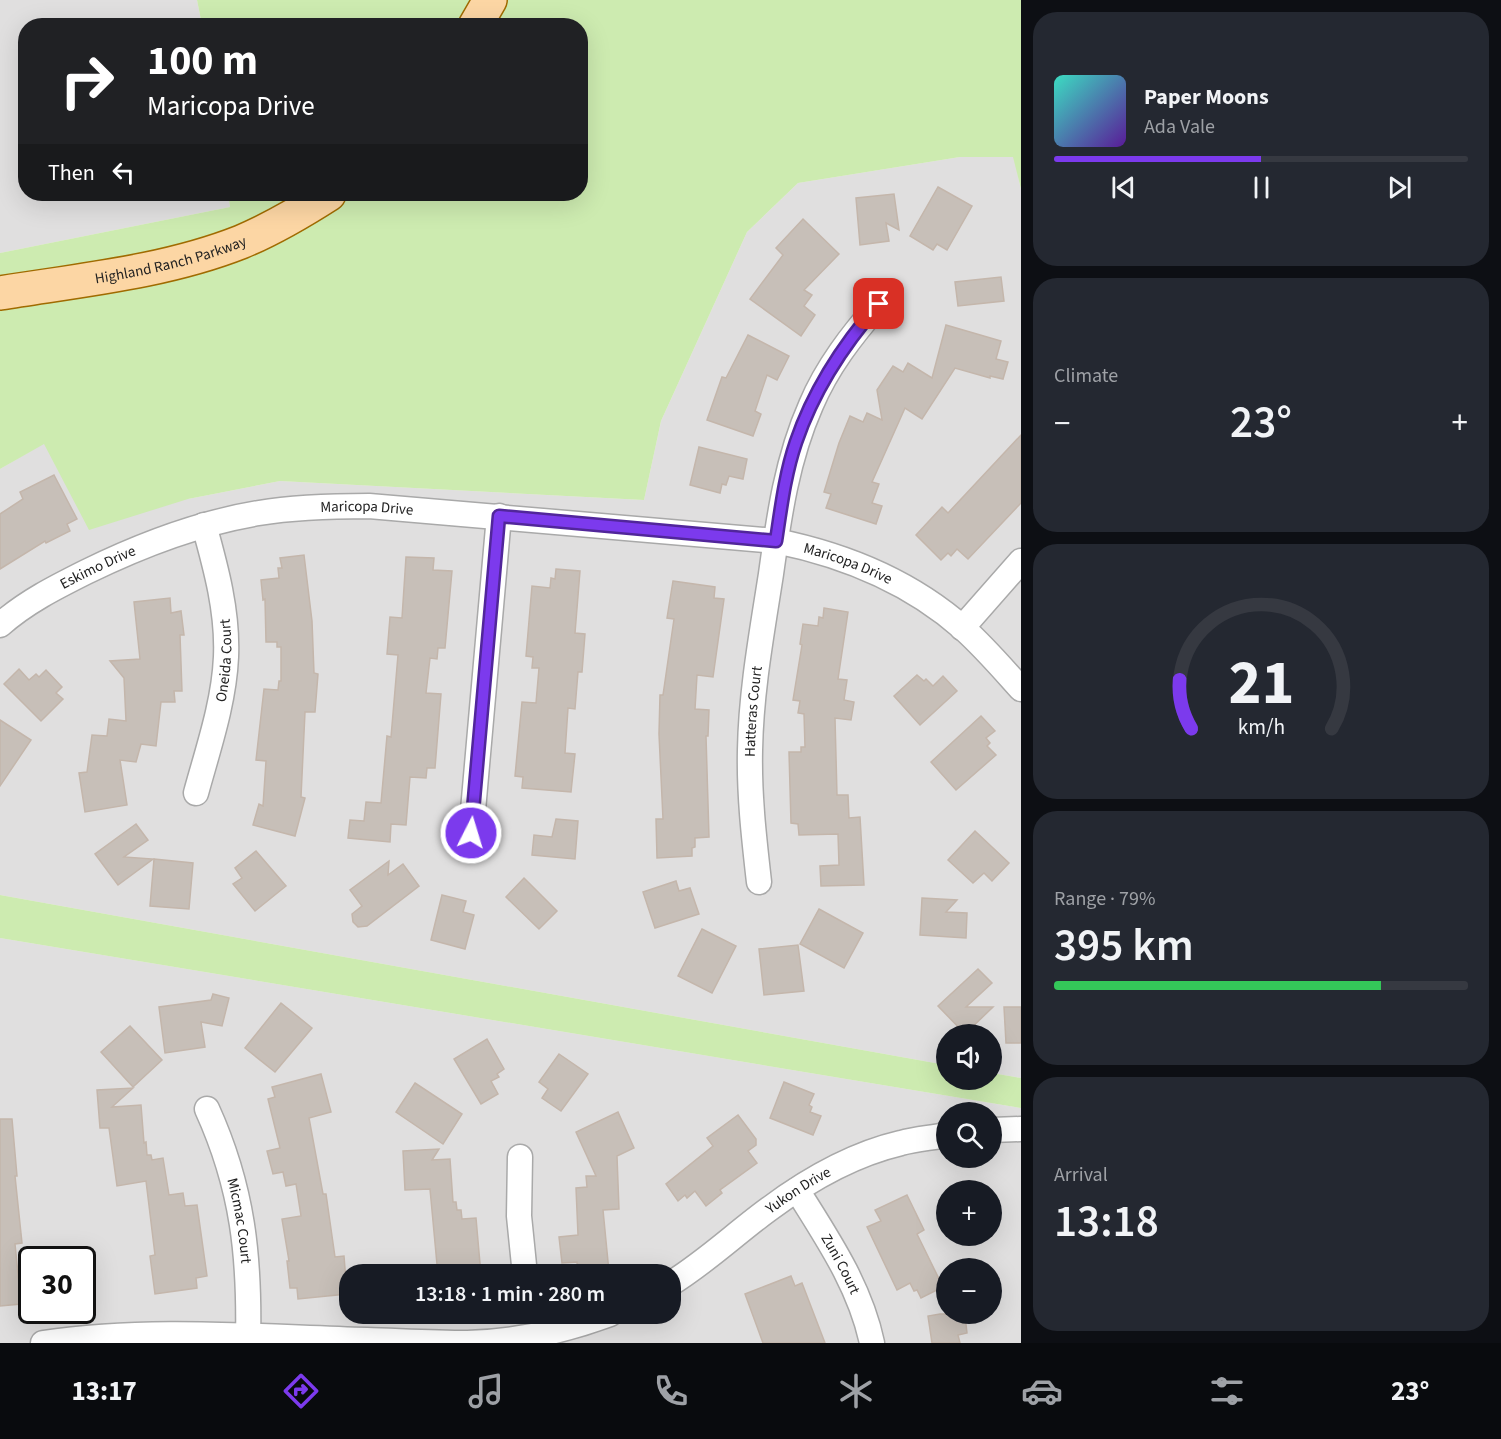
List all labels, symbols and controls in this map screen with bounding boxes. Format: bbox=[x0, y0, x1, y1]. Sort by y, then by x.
text: 100 m bbox=[147, 31, 258, 91]
icon: right bbox=[48, 42, 126, 120]
text: Paper Moons bbox=[1144, 81, 1269, 113]
text: Maricopa Drive bbox=[147, 87, 315, 126]
text: Ada Vale bbox=[1144, 113, 1215, 141]
icon: left bbox=[107, 156, 140, 189]
text: Then bbox=[48, 157, 95, 189]
icon: previous bbox=[1107, 171, 1140, 204]
icon: pause bbox=[1245, 171, 1278, 204]
icon: next bbox=[1383, 171, 1416, 204]
street label: Highland Ranch Parkway bbox=[93, 230, 250, 289]
pin bbox=[853, 278, 904, 329]
icon: arrive bbox=[862, 287, 895, 320]
text: Climate bbox=[1054, 362, 1118, 390]
text: 23° bbox=[1230, 391, 1292, 455]
text: − bbox=[1054, 400, 1070, 447]
text: + bbox=[1452, 400, 1468, 447]
street label: Maricopa Drive bbox=[320, 495, 414, 520]
street label: Maricopa Drive bbox=[801, 537, 896, 589]
street label: Eskimo Drive bbox=[56, 540, 139, 594]
street label: Oneida Court bbox=[210, 618, 237, 704]
text: 21 bbox=[1228, 639, 1294, 728]
street label: Hatteras Court bbox=[739, 665, 767, 757]
text: km/h bbox=[1237, 712, 1285, 743]
position arrow bbox=[439, 801, 503, 865]
text: Range · 79% bbox=[1054, 885, 1155, 913]
text: 395 km bbox=[1054, 914, 1194, 978]
map controls bbox=[936, 1024, 1002, 1324]
button: sound bbox=[936, 1024, 1002, 1090]
button: search bbox=[936, 1102, 1002, 1168]
street label: Yukon Drive bbox=[760, 1161, 834, 1219]
text: Arrival bbox=[1054, 1161, 1108, 1189]
street label: Micmac Court bbox=[222, 1176, 257, 1264]
button: + bbox=[936, 1180, 1002, 1246]
text: 13:18 bbox=[1054, 1190, 1159, 1254]
street label: Zuni Court bbox=[816, 1230, 866, 1298]
speed limit sign: 30 bbox=[18, 1246, 96, 1324]
button: − bbox=[936, 1258, 1002, 1324]
text: 13:18 · 1 min · 280 m bbox=[415, 1278, 605, 1310]
icon: directions bbox=[280, 1370, 322, 1412]
icon: music bbox=[465, 1370, 507, 1412]
icon: phone bbox=[650, 1370, 692, 1412]
icon: climate bbox=[835, 1370, 877, 1412]
icon: car bbox=[1021, 1370, 1063, 1412]
icon: filters bbox=[1206, 1370, 1248, 1412]
text: 13:17 bbox=[72, 1372, 137, 1411]
text: 23° bbox=[1391, 1372, 1429, 1411]

